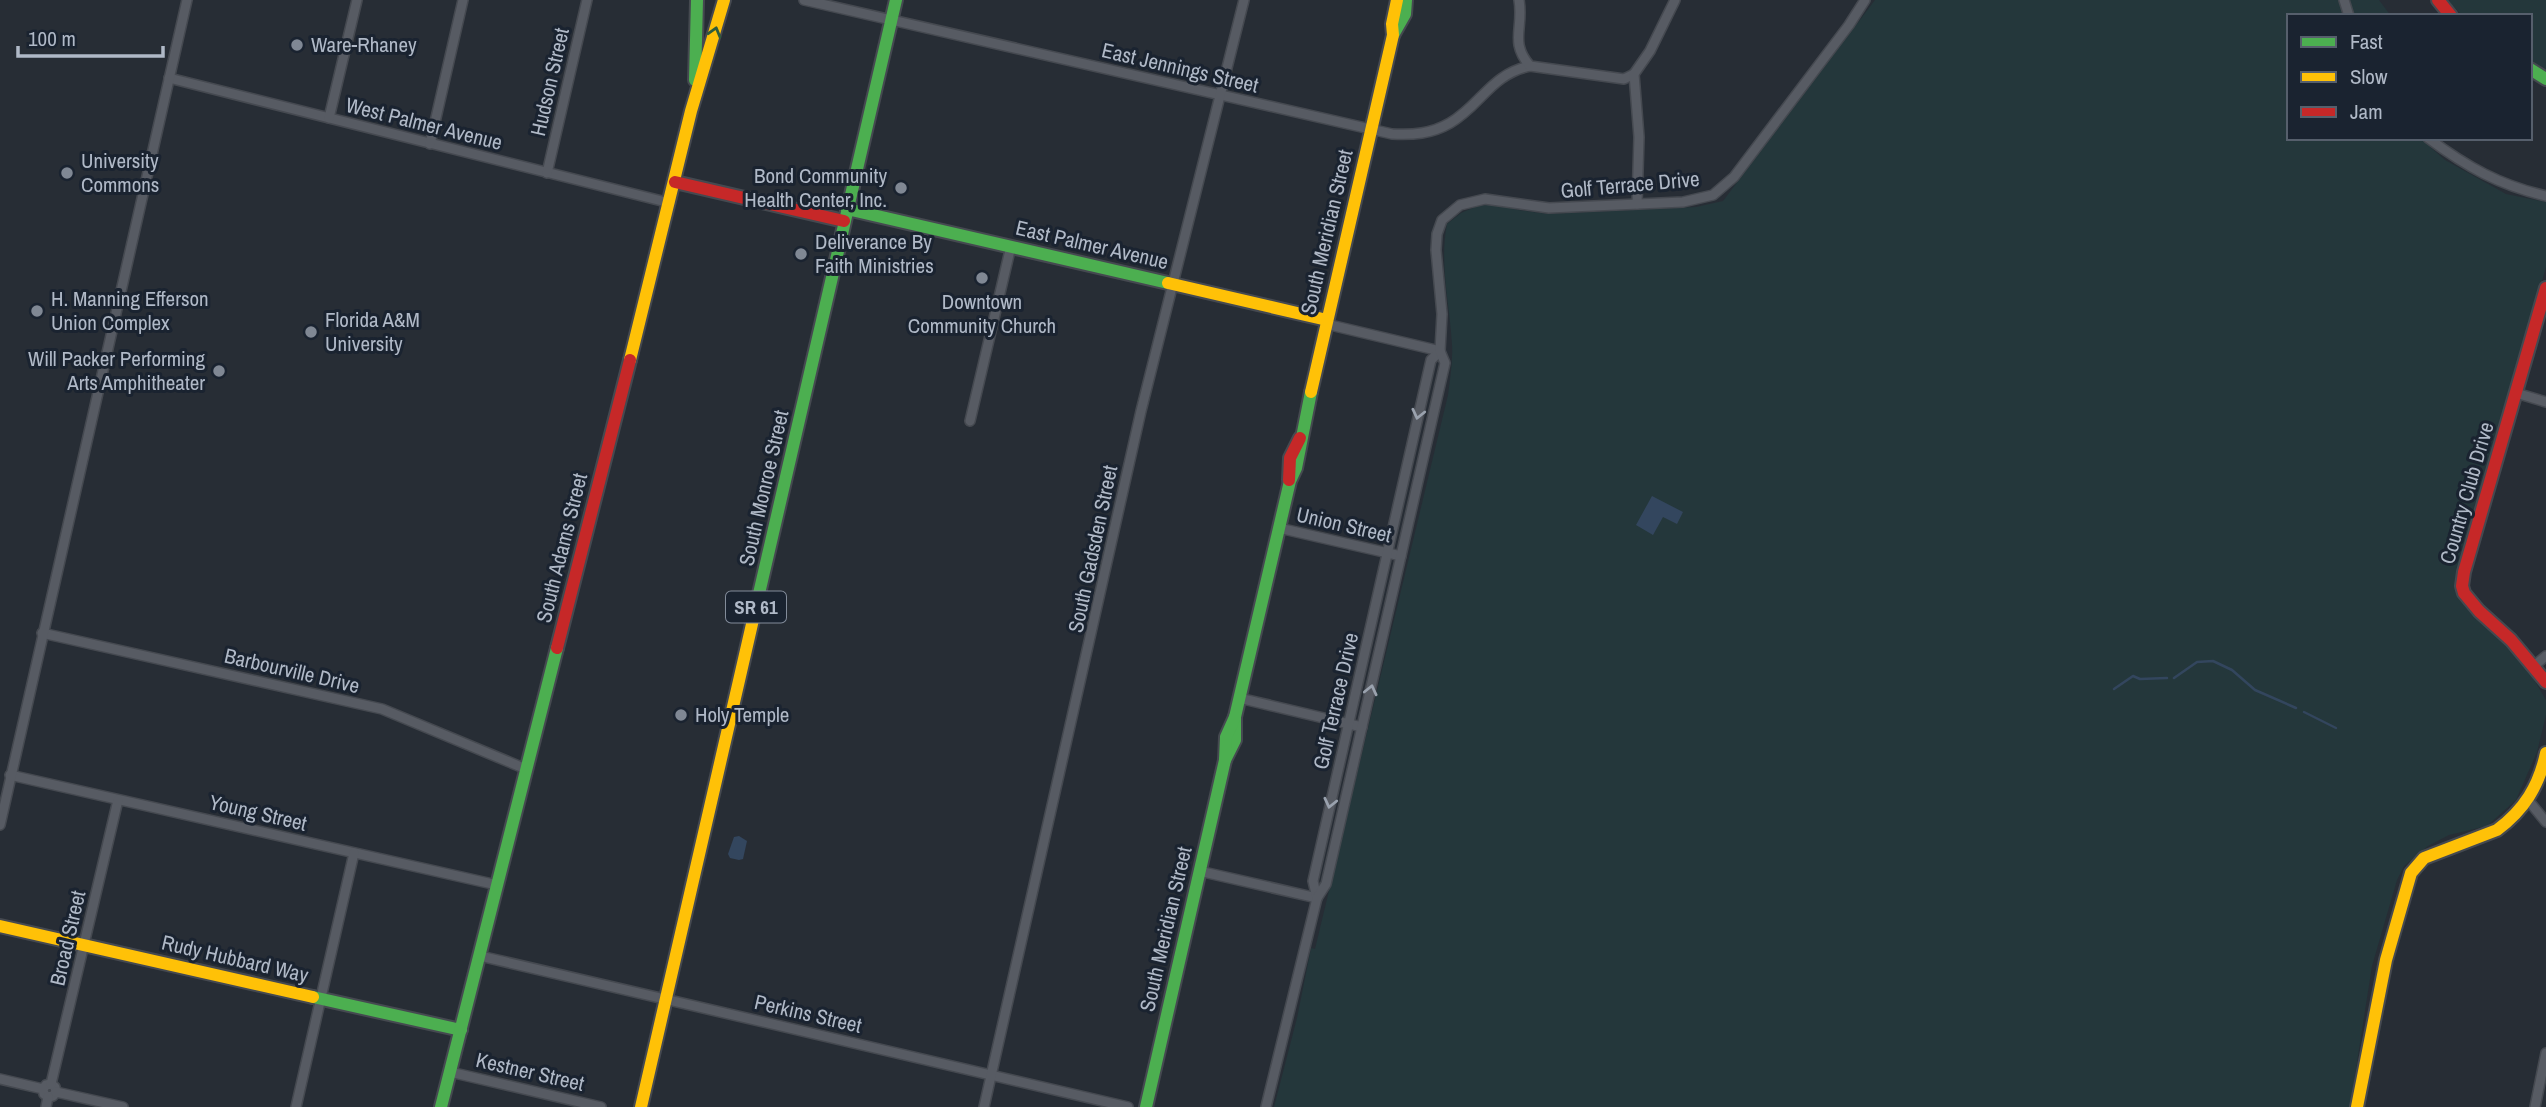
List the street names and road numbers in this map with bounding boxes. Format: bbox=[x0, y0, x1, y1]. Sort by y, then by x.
street label: Hudson Street bbox=[523, 25, 576, 139]
street label: East Jennings Street bbox=[1099, 35, 1261, 100]
street label: West Palmer Avenue bbox=[343, 90, 505, 157]
street label: South Meridian Street bbox=[1293, 146, 1360, 317]
street label: Golf Terrace Drive bbox=[1559, 164, 1701, 205]
street label: East Palmer Avenue bbox=[1013, 213, 1171, 276]
street label: South Monroe Street bbox=[732, 407, 796, 569]
street label: Country Club Drive bbox=[2432, 418, 2501, 567]
street label: South Gadsden Street bbox=[1061, 462, 1124, 635]
street label: South Adams Street bbox=[529, 470, 594, 626]
street label: Union Street bbox=[1294, 500, 1395, 550]
road number: SR 61 bbox=[726, 592, 786, 622]
street label: Golf Terrace Drive bbox=[1306, 630, 1365, 772]
street label: Barbourville Drive bbox=[222, 641, 363, 700]
street label: Young Street bbox=[207, 787, 310, 838]
street label: South Meridian Street bbox=[1132, 843, 1199, 1014]
street label: Broad Street bbox=[43, 887, 93, 988]
street label: Rudy Hubbard Way bbox=[159, 928, 312, 990]
street label: Perkins Street bbox=[752, 987, 865, 1040]
street label: Kestner Street bbox=[473, 1045, 587, 1098]

